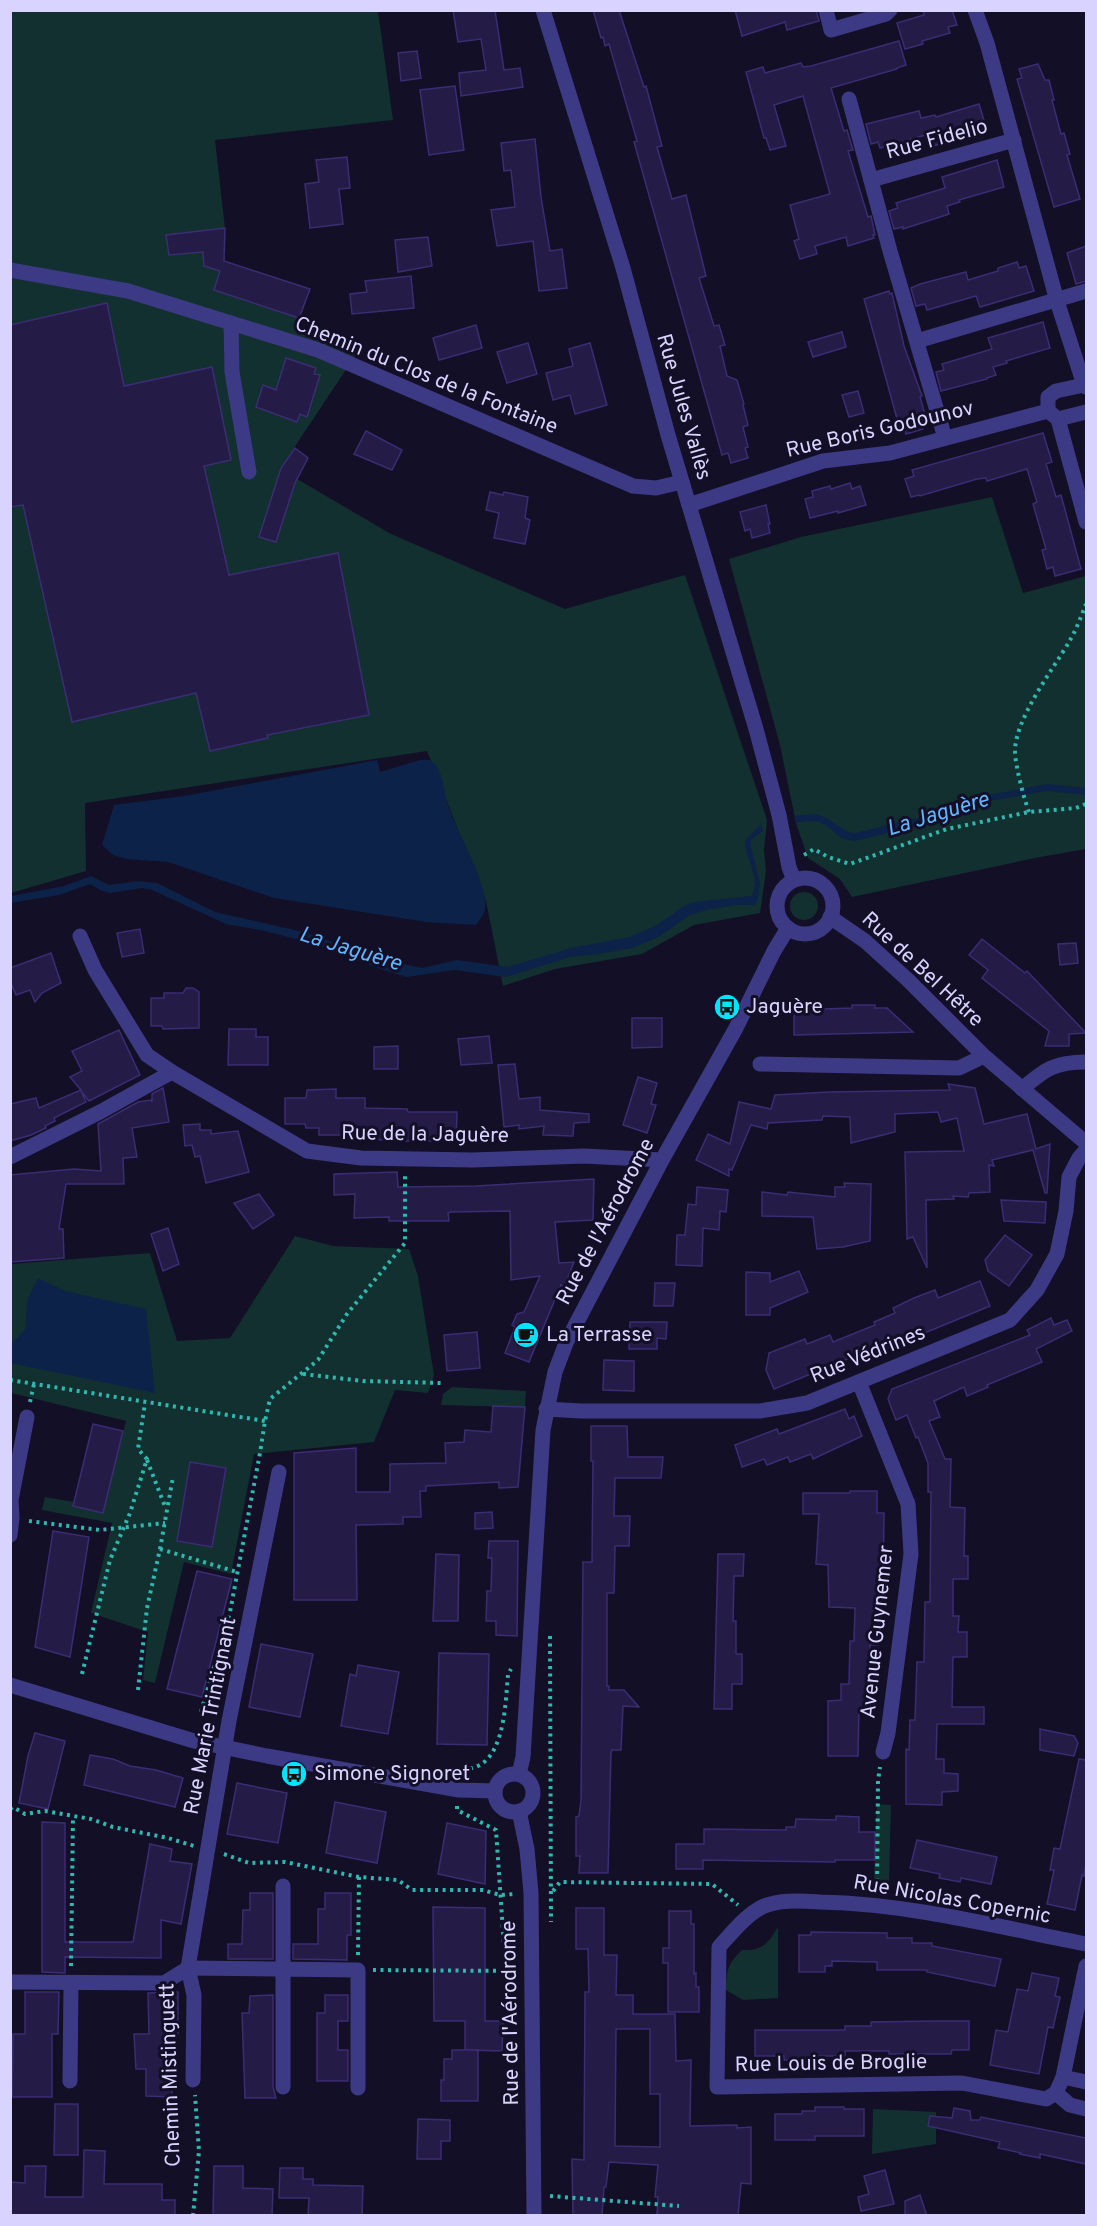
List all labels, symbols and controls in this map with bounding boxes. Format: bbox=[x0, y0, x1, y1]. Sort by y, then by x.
street label: Rue Fidelio bbox=[883, 113, 991, 167]
street label: Chemin du Clos de la Fontaine bbox=[291, 311, 561, 441]
street label: Rue Jules Vallès bbox=[649, 331, 717, 483]
street label: Rue Boris Godounov bbox=[783, 395, 977, 465]
water label: La Jaguère bbox=[884, 786, 993, 843]
street label: Rue de Bel Hêtre bbox=[855, 906, 989, 1034]
water label: La Jaguère bbox=[296, 922, 405, 979]
bus stop icon: Jaguère bbox=[712, 992, 742, 1022]
place label: Jaguère bbox=[746, 994, 823, 1021]
street label: Rue de la Jaguère bbox=[341, 1120, 509, 1150]
street label: Rue de l'Aérodrome bbox=[551, 1134, 661, 1310]
cafe icon: La Terrasse bbox=[511, 1320, 541, 1350]
street label: Rue Védrines bbox=[806, 1320, 930, 1390]
place label: La Terrasse bbox=[546, 1322, 652, 1349]
street label: Avenue Guynemer bbox=[855, 1544, 901, 1720]
street label: Rue Marie Trintignant bbox=[179, 1615, 243, 1817]
bus stop icon: Simone Signoret bbox=[279, 1759, 309, 1789]
place label: Simone Signoret bbox=[314, 1761, 470, 1788]
street label: Rue Nicolas Copernic bbox=[851, 1869, 1053, 1931]
street label: Rue de l'Aérodrome bbox=[496, 1920, 526, 2106]
street label: Chemin Mistinguett bbox=[154, 1983, 188, 2167]
street label: Rue Louis de Broglie bbox=[735, 2049, 927, 2079]

